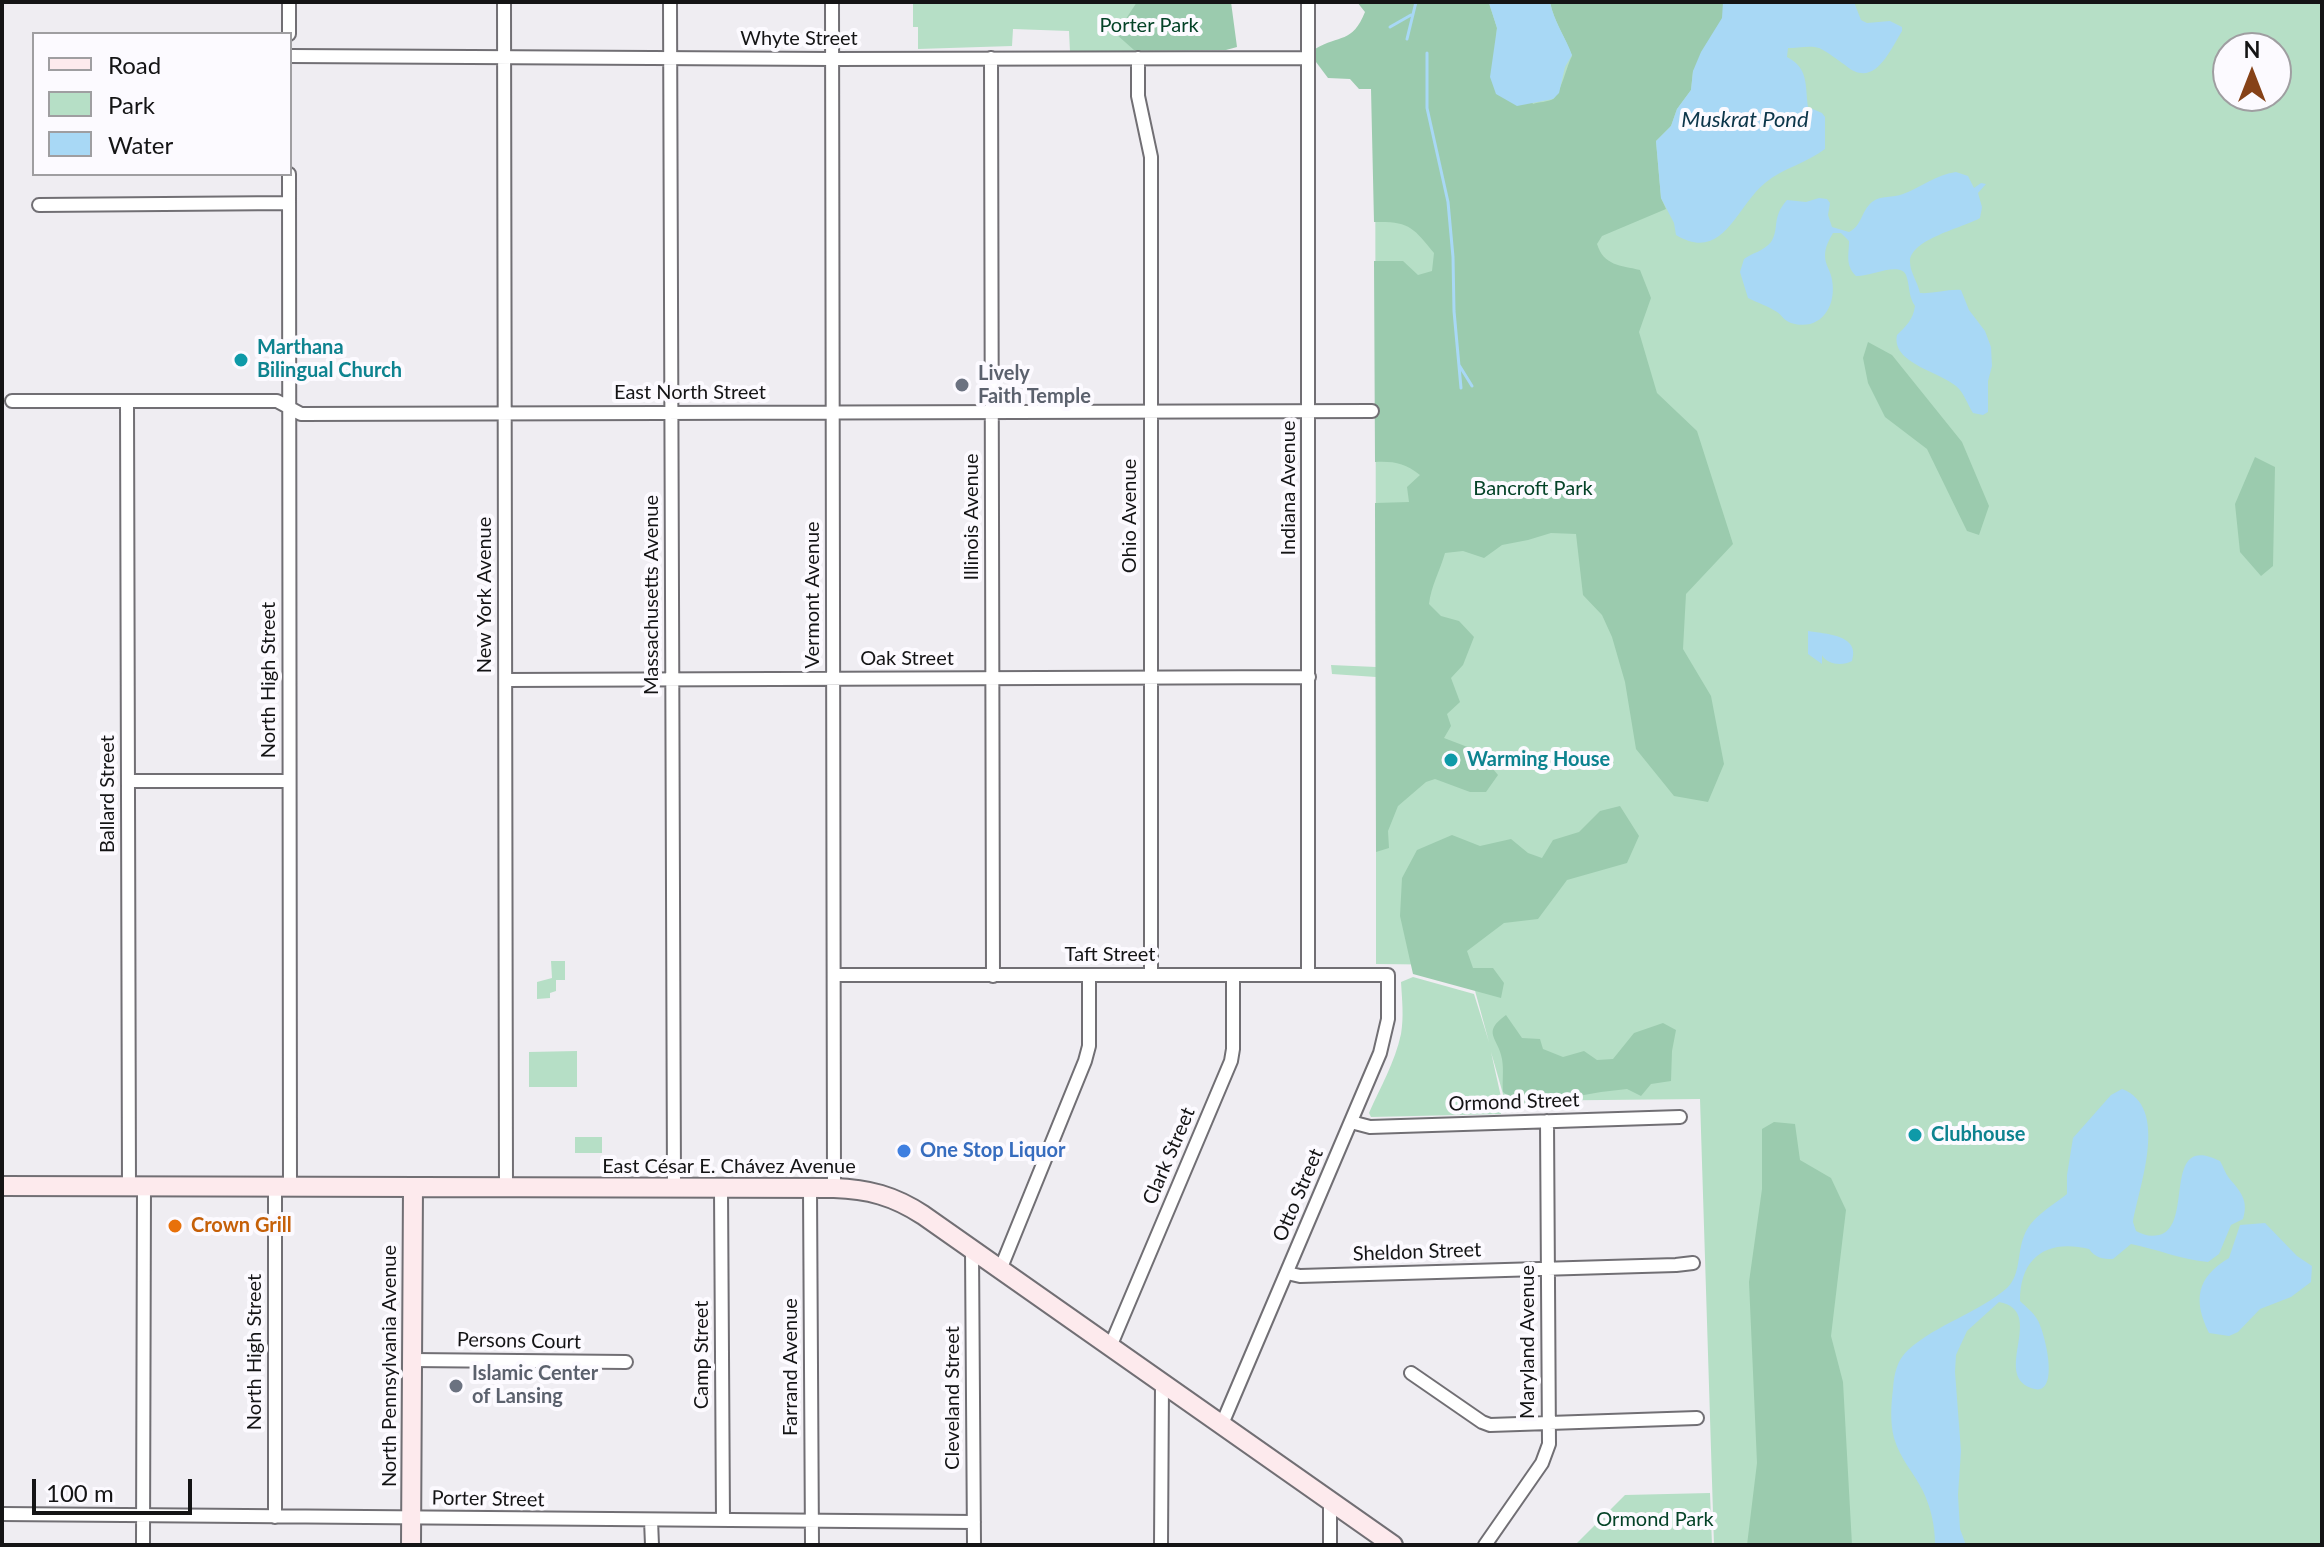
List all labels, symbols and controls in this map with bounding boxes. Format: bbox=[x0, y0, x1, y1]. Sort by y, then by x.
park label: Porter Park bbox=[1099, 14, 1199, 38]
street label: Whyte Street bbox=[740, 27, 858, 51]
legend bbox=[32, 32, 292, 176]
north arrow bbox=[2212, 32, 2292, 112]
text: N bbox=[2244, 36, 2260, 63]
text: Road bbox=[108, 50, 161, 79]
text: Park bbox=[108, 90, 155, 119]
water label: Muskrat Pond bbox=[1681, 107, 1809, 133]
text: Water bbox=[108, 130, 173, 159]
place label: Marthana Bilingual Church bbox=[257, 336, 402, 383]
marker: Marthana Bilingual Church bbox=[232, 351, 250, 369]
place label: Lively Faith Temple bbox=[978, 362, 1091, 409]
marker: Lively Faith Temple bbox=[953, 376, 971, 394]
street label: East North Street bbox=[614, 381, 766, 405]
street label: Indiana Avenue bbox=[1277, 421, 1301, 555]
street label: Illinois Avenue bbox=[960, 454, 984, 580]
street label: Ohio Avenue bbox=[1118, 459, 1142, 573]
park label: Bancroft Park bbox=[1473, 477, 1593, 501]
street label: Massachusetts Avenue bbox=[640, 495, 664, 695]
street label: New York Avenue bbox=[473, 517, 497, 673]
street label: Vermont Avenue bbox=[801, 521, 825, 669]
street label: North High Street bbox=[257, 602, 281, 758]
street label: Oak Street bbox=[860, 647, 954, 671]
street label: Ballard Street bbox=[96, 735, 120, 853]
place label: Warming House bbox=[1467, 748, 1610, 772]
marker: Warming House bbox=[1442, 751, 1460, 769]
street label: Taft Street bbox=[1065, 943, 1155, 967]
street label: Ormond Street bbox=[1448, 1088, 1580, 1116]
street label: Clark Street bbox=[1138, 1104, 1200, 1208]
place label: Clubhouse bbox=[1931, 1123, 2025, 1147]
marker: Clubhouse bbox=[1906, 1126, 1924, 1144]
place label: One Stop Liquor bbox=[920, 1139, 1065, 1163]
marker: One Stop Liquor bbox=[895, 1142, 913, 1160]
street label: Otto Street bbox=[1268, 1145, 1328, 1245]
street label: East César E. Chávez Avenue bbox=[602, 1155, 856, 1179]
place label: Crown Grill bbox=[191, 1214, 292, 1238]
marker: Crown Grill bbox=[166, 1217, 184, 1235]
street label: Sheldon Street bbox=[1352, 1238, 1482, 1266]
street label: North Pennsylvania Avenue bbox=[378, 1245, 402, 1487]
street label: Maryland Avenue bbox=[1516, 1265, 1540, 1419]
street label: North High Street bbox=[243, 1274, 267, 1430]
street label: Farrand Avenue bbox=[779, 1298, 803, 1436]
street label: Camp Street bbox=[690, 1301, 714, 1409]
street label: Cleveland Street bbox=[941, 1326, 965, 1470]
street label: Persons Court bbox=[457, 1328, 581, 1354]
place label: Islamic Center of Lansing bbox=[472, 1362, 598, 1409]
marker: Islamic Center of Lansing bbox=[447, 1377, 465, 1395]
scale bar bbox=[36, 1463, 196, 1513]
text: 100 m bbox=[46, 1478, 114, 1507]
street label: Porter Street bbox=[431, 1486, 545, 1512]
park label: Ormond Park bbox=[1596, 1508, 1714, 1532]

